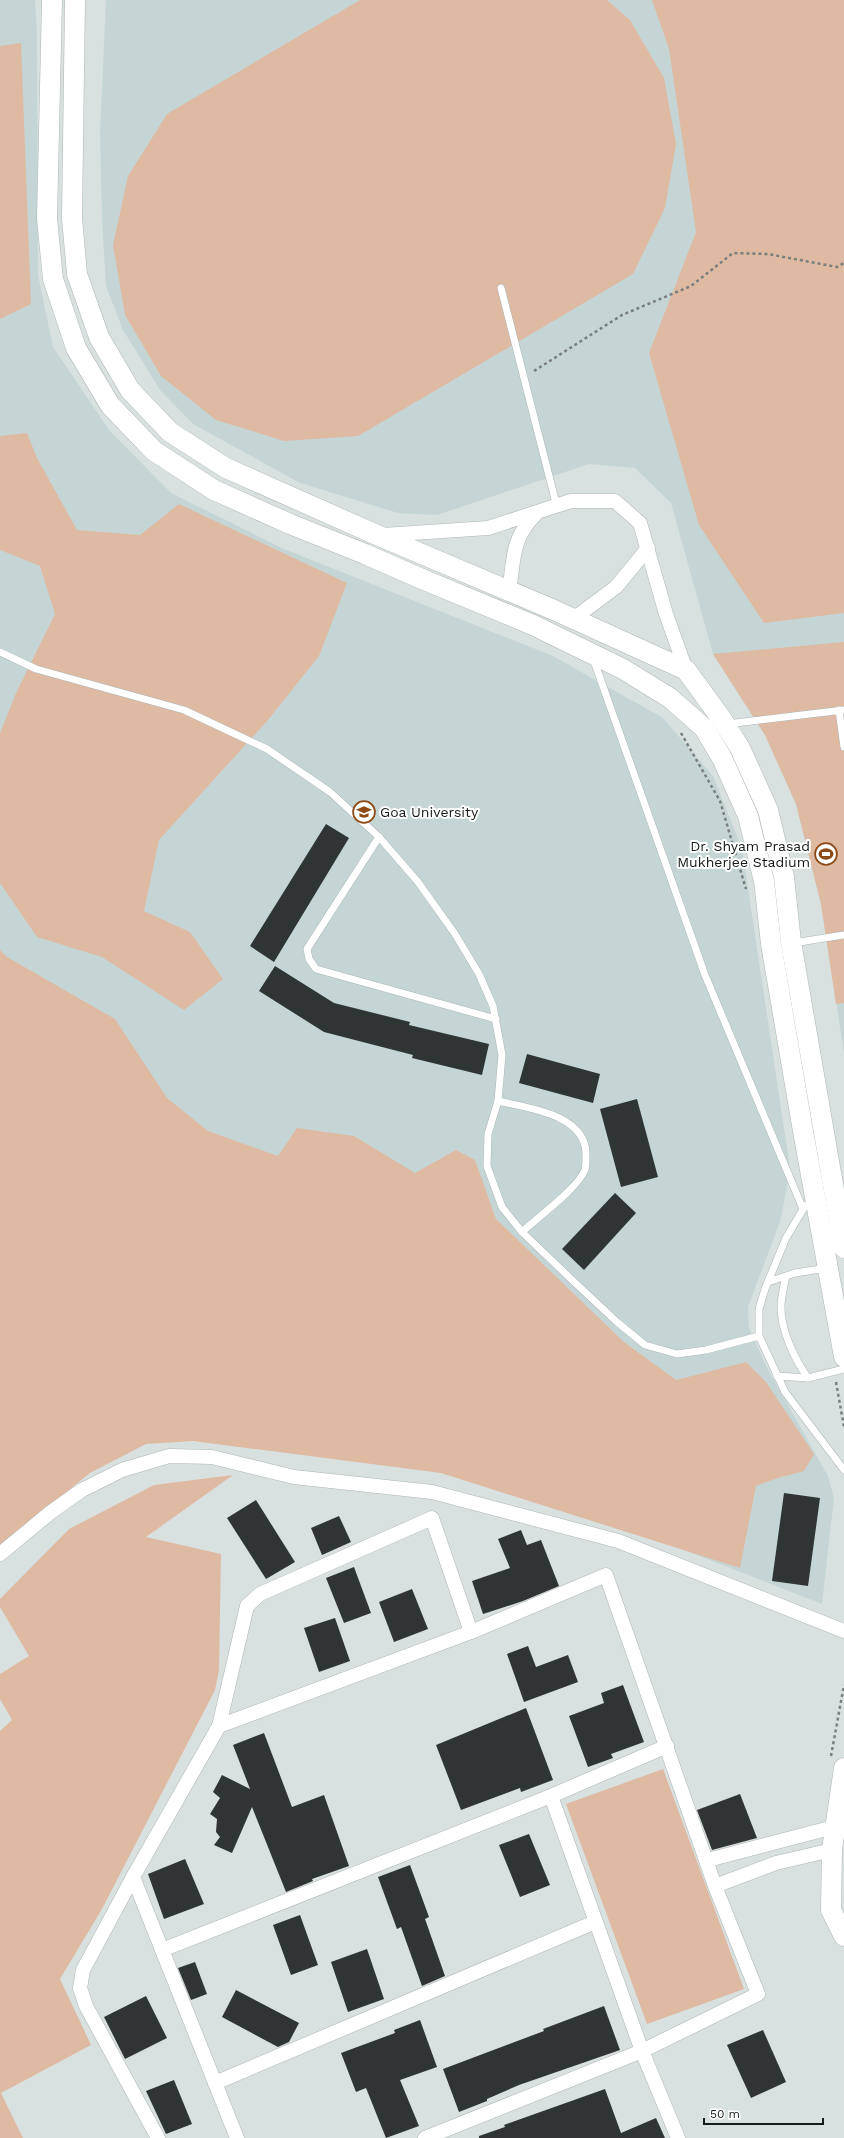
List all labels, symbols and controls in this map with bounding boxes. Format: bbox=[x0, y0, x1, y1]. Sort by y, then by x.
school or university icon: Goa University bbox=[351, 799, 377, 825]
place label: Goa University bbox=[380, 804, 479, 820]
place label: Dr. Shyam Prasad Mukherjee Stadium bbox=[677, 838, 810, 870]
sports icon: Dr. Shyam Prasad Mukherjee Stadium bbox=[813, 841, 839, 867]
scale bar bbox=[704, 2100, 823, 2126]
text: 50 m bbox=[710, 2107, 740, 2121]

